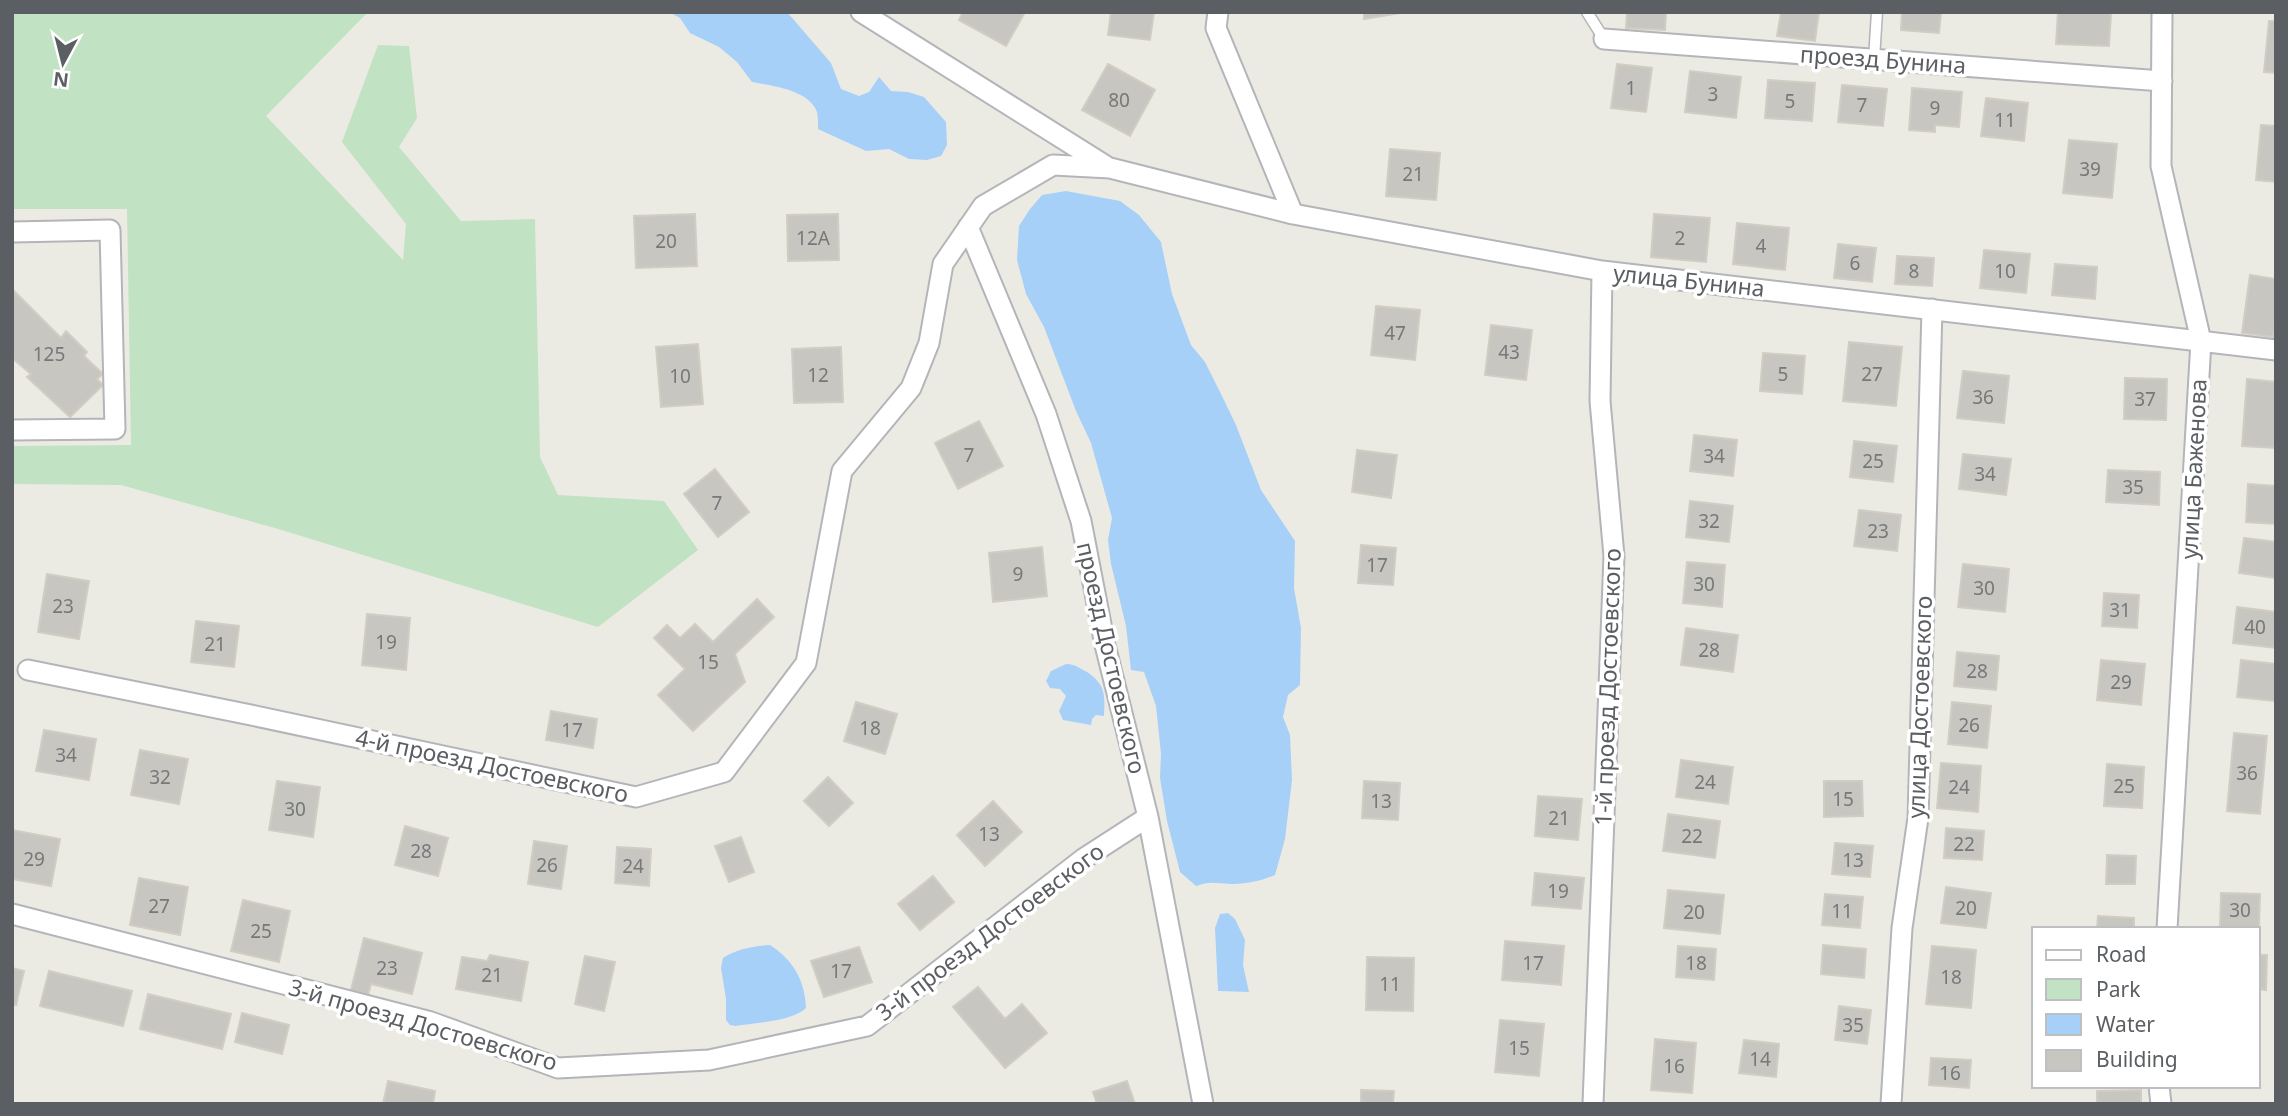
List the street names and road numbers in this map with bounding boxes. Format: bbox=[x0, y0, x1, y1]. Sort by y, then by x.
street label: проезд Бунина bbox=[1799, 37, 1967, 81]
street label: улица Бунина bbox=[1612, 256, 1766, 304]
street label: улица Баженова bbox=[2172, 378, 2214, 560]
street label: проезд Достоевского bbox=[1070, 539, 1154, 777]
street label: 1-й проезд Достоевского bbox=[1586, 547, 1628, 826]
street label: улица Достоевского bbox=[1899, 595, 1939, 819]
street label: 4-й проезд Достоевского bbox=[353, 720, 632, 810]
street label: 3-й проезд Достоевского bbox=[869, 835, 1110, 1028]
street label: 3-й проезд Достоевского bbox=[285, 970, 561, 1078]

